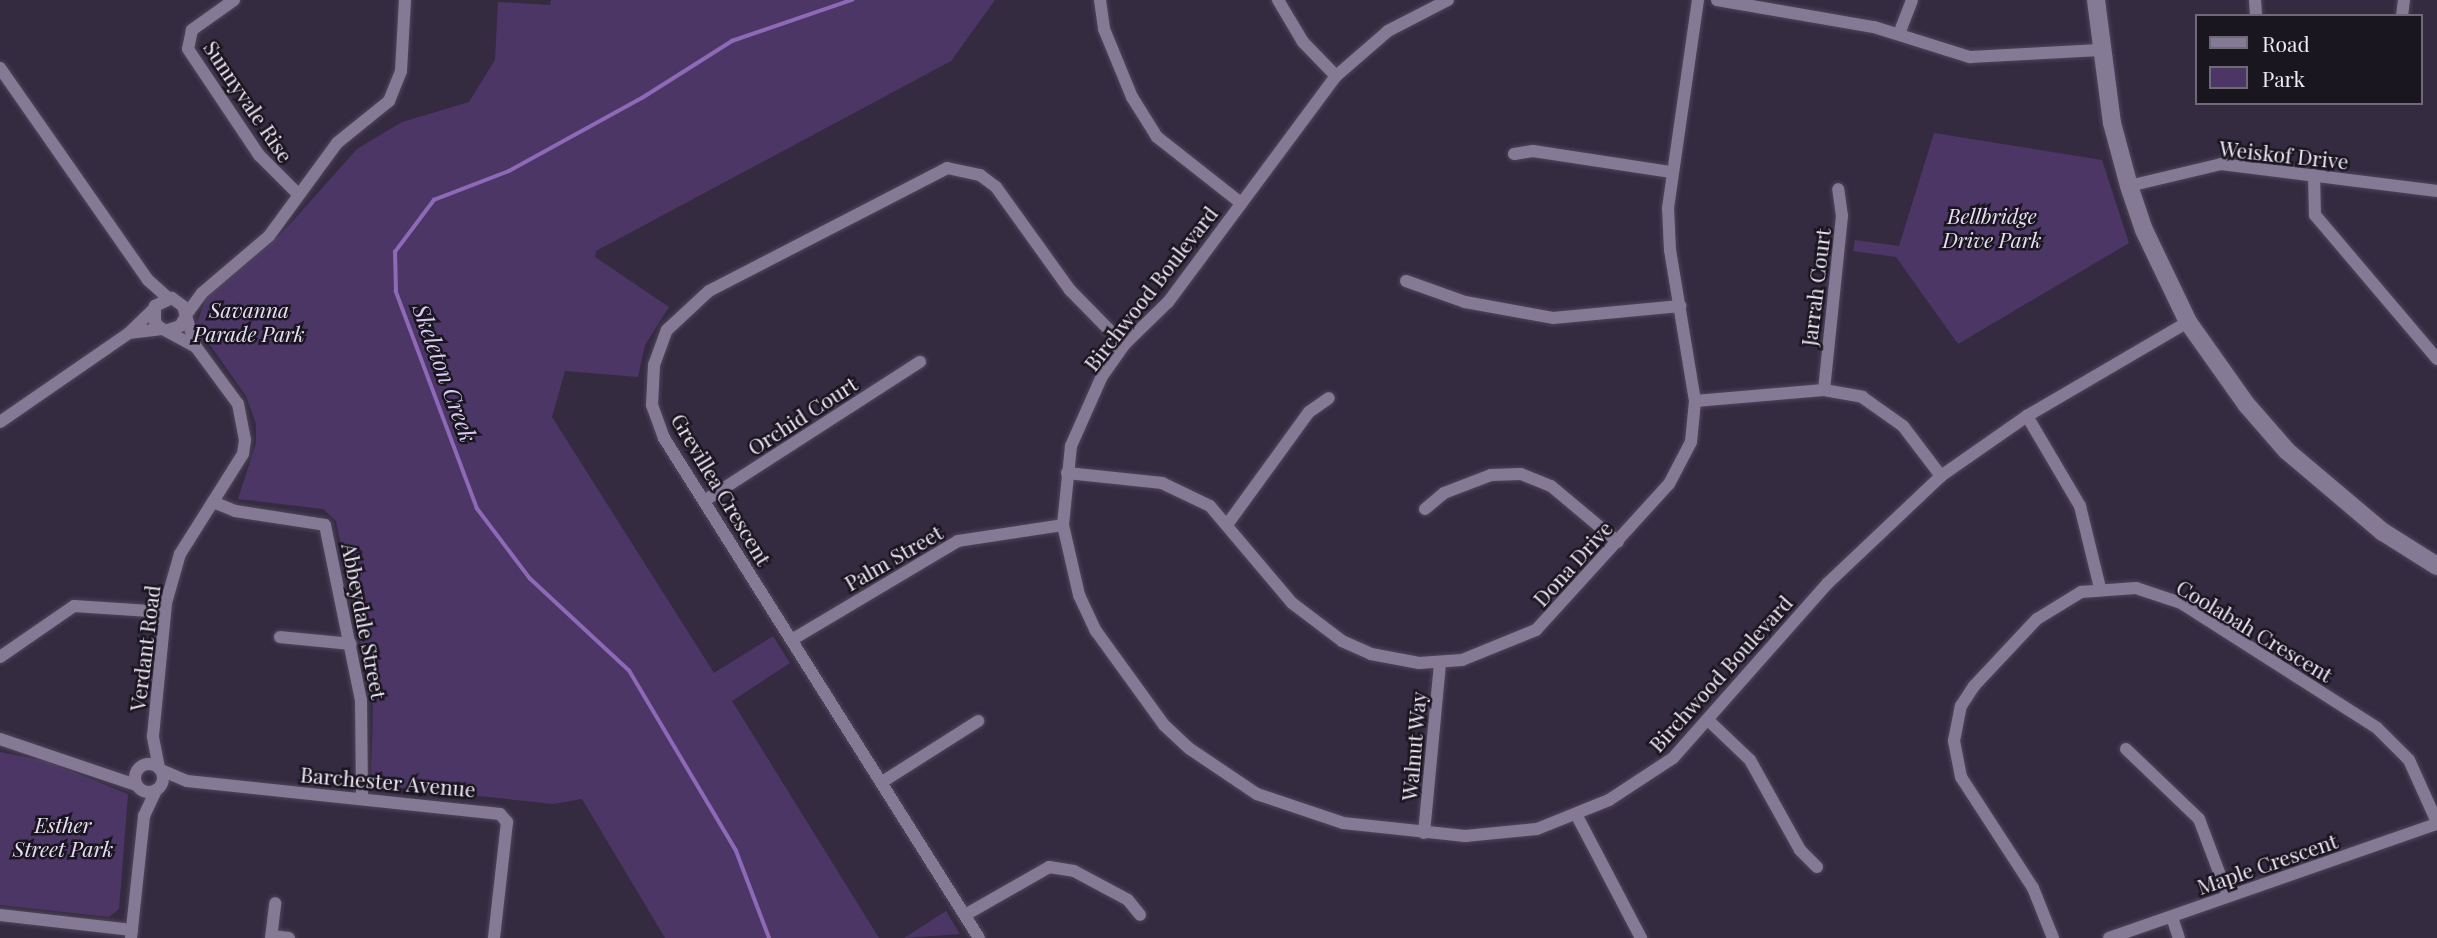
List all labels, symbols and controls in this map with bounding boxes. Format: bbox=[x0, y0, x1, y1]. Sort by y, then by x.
legend bbox=[2196, 14, 2423, 105]
text: Road bbox=[2262, 29, 2310, 57]
street label: Sunnyvale Rise bbox=[199, 35, 299, 167]
text: Park bbox=[2262, 64, 2305, 92]
street label: Weiskof Drive bbox=[2218, 135, 2350, 173]
street label: Birchwood Boulevard bbox=[1078, 201, 1222, 375]
park label: Bellbridge Drive Park bbox=[1943, 202, 2041, 252]
street label: Jarrah Court bbox=[1795, 227, 1835, 347]
park label: Savanna Parade Park bbox=[193, 296, 305, 346]
water label: Skeleton Creek bbox=[407, 300, 483, 446]
street label: Orchid Court bbox=[742, 370, 862, 460]
street label: Grevillea Crescent bbox=[667, 408, 777, 570]
street label: Dona Drive bbox=[1527, 515, 1617, 611]
street label: Palm Street bbox=[840, 519, 946, 595]
street label: Abbeydale Street bbox=[338, 541, 392, 701]
street label: Coolabah Crescent bbox=[2172, 573, 2338, 687]
street label: Verdant Road bbox=[124, 583, 164, 713]
street label: Birchwood Boulevard bbox=[1643, 590, 1797, 756]
street label: Walnut Way bbox=[1396, 690, 1430, 802]
street label: Barchester Avenue bbox=[299, 761, 477, 801]
park label: Esther Street Park bbox=[13, 811, 113, 861]
street label: Maple Crescent bbox=[2194, 827, 2340, 899]

